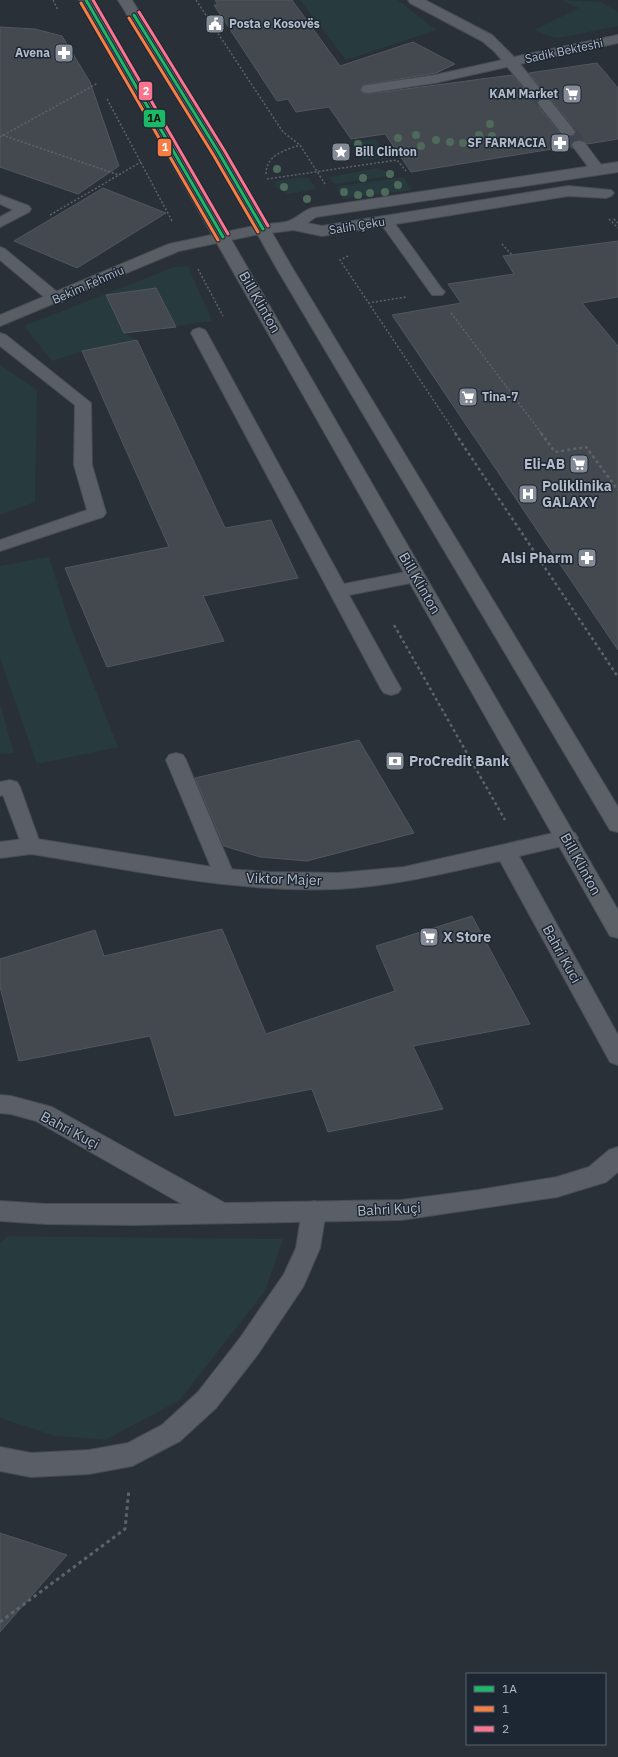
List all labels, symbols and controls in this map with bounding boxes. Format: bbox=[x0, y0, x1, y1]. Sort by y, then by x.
public building icon: Posta e Kosovës bbox=[204, 13, 226, 35]
place label: Posta e Kosovës bbox=[229, 16, 320, 31]
street label: Sadik Bekteshi bbox=[523, 35, 604, 66]
pharmacy icon: Avena bbox=[53, 42, 75, 64]
place label: Avena bbox=[15, 45, 50, 60]
line badge: 2 bbox=[138, 81, 153, 101]
supermarket icon: KAM Market bbox=[561, 83, 583, 105]
text: 2 bbox=[143, 84, 150, 98]
place label: KAM Market bbox=[489, 86, 558, 101]
line badge: 1A bbox=[143, 109, 166, 128]
text: 1A bbox=[147, 111, 162, 125]
pharmacy icon: SF FARMACIA bbox=[549, 132, 571, 154]
place label: SF FARMACIA bbox=[467, 135, 546, 150]
line badge: 1 bbox=[157, 138, 172, 157]
text: 1 bbox=[162, 140, 169, 154]
place icon: Bill Clinton bbox=[330, 141, 352, 163]
place label: Bill Clinton bbox=[355, 144, 417, 159]
street label: Salih Çeku bbox=[328, 214, 386, 237]
street label: Bekim Fehmiu bbox=[49, 262, 126, 307]
street label: Bill Klinton bbox=[235, 268, 285, 336]
supermarket icon: Tina-7 bbox=[457, 386, 479, 408]
place label: Tina-7 bbox=[482, 389, 518, 404]
supermarket icon: Eli-AB bbox=[568, 453, 590, 475]
place label: Eli-AB bbox=[524, 455, 565, 473]
place label: Poliklinika GALAXY bbox=[542, 477, 612, 511]
hospital icon: Poliklinika GALAXY bbox=[517, 483, 539, 505]
pharmacy icon: Alsi Pharm bbox=[576, 547, 598, 569]
street label: Bill Klinton bbox=[395, 549, 445, 617]
place label: Alsi Pharm bbox=[501, 549, 573, 567]
bank icon: ProCredit Bank bbox=[384, 750, 406, 772]
place label: ProCredit Bank bbox=[409, 752, 510, 770]
street label: Bill Klinton bbox=[557, 830, 605, 898]
street label: Viktor Majer bbox=[246, 869, 322, 889]
street label: Bahri Kuci bbox=[539, 922, 585, 986]
supermarket icon: X Store bbox=[418, 926, 440, 948]
place label: X Store bbox=[443, 928, 491, 946]
street label: Bahri Kuçi bbox=[38, 1107, 102, 1153]
street label: Bahri Kuçi bbox=[357, 1198, 421, 1220]
legend bbox=[466, 1673, 606, 1745]
text: 1A bbox=[502, 1681, 517, 1696]
text: 1 bbox=[502, 1701, 509, 1716]
text: 2 bbox=[502, 1721, 509, 1736]

